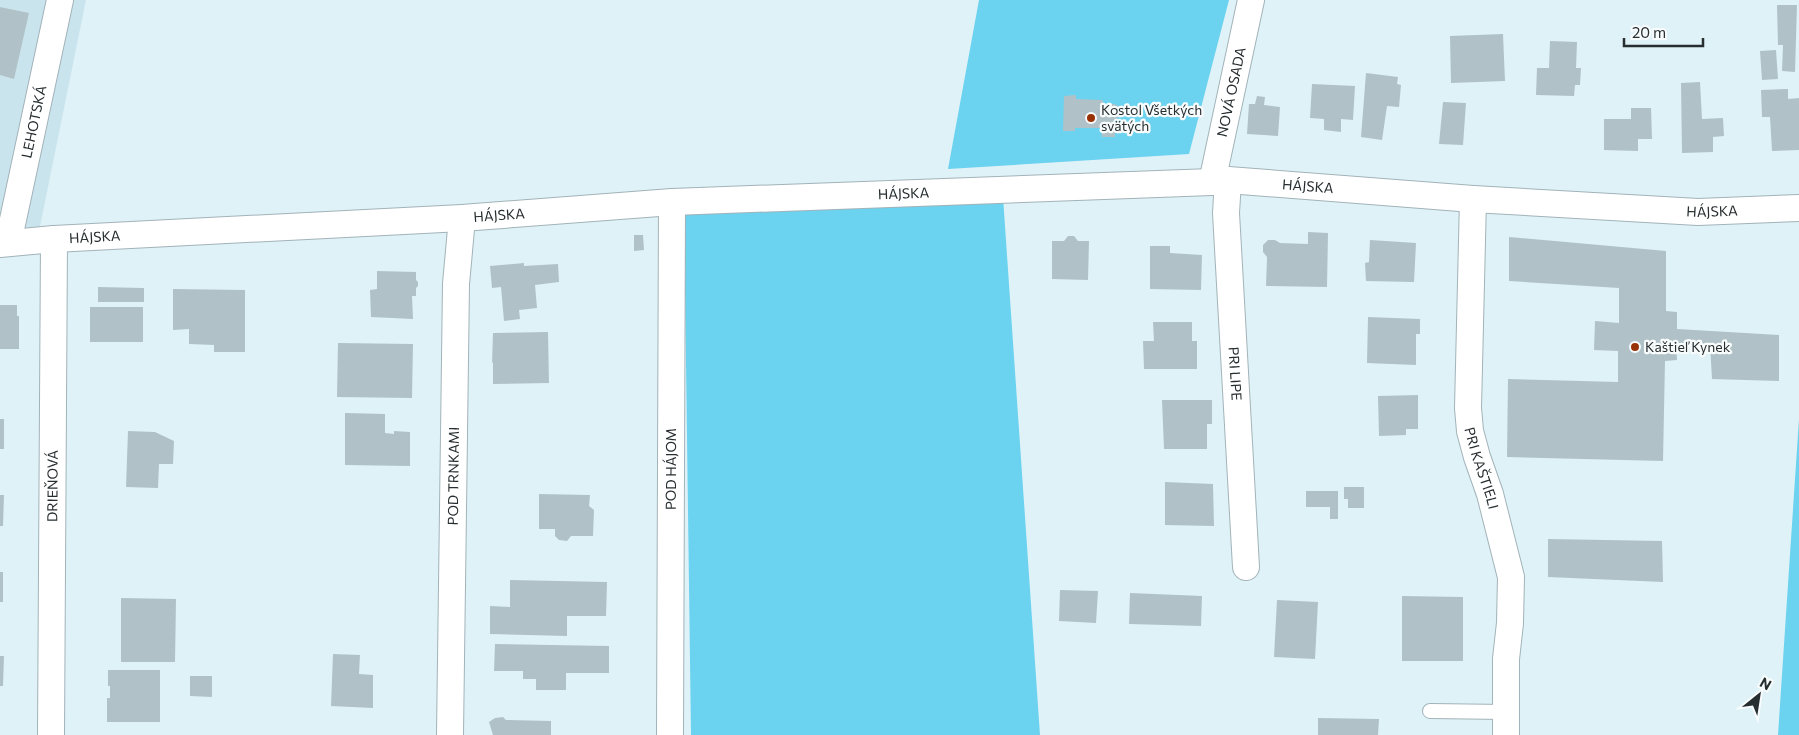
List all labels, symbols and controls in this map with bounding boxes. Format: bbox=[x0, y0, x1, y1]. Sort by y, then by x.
scale bar bbox=[1624, 15, 1703, 47]
text: 20 m bbox=[1632, 23, 1666, 41]
street label: NOVÁ OSADA bbox=[1213, 45, 1249, 138]
street label: LEHOTSKÁ bbox=[17, 83, 50, 160]
place label: Kostol Všetkých svätých bbox=[1101, 101, 1202, 134]
marker: Kostol Všetkých svätých bbox=[1085, 112, 1097, 124]
street label: HÁJSKA bbox=[1282, 175, 1335, 196]
street label: HÁJSKA bbox=[877, 183, 930, 202]
street label: HÁJSKA bbox=[1686, 201, 1738, 220]
street label: HÁJSKA bbox=[473, 204, 526, 225]
street label: HÁJSKA bbox=[69, 227, 121, 246]
place label: Kaštieľ Kynek bbox=[1645, 338, 1731, 355]
marker: Kaštieľ Kynek bbox=[1629, 341, 1641, 353]
street label: PRI LIPE bbox=[1226, 346, 1246, 401]
street label: PRI KAŠTIELI bbox=[1461, 425, 1502, 511]
street label: POD TRNKAMI bbox=[444, 427, 462, 525]
street label: POD HÁJOM bbox=[662, 428, 679, 510]
street label: DRIEŇOVÁ bbox=[43, 450, 61, 522]
north arrow bbox=[1734, 670, 1784, 720]
text: N bbox=[1757, 673, 1775, 693]

